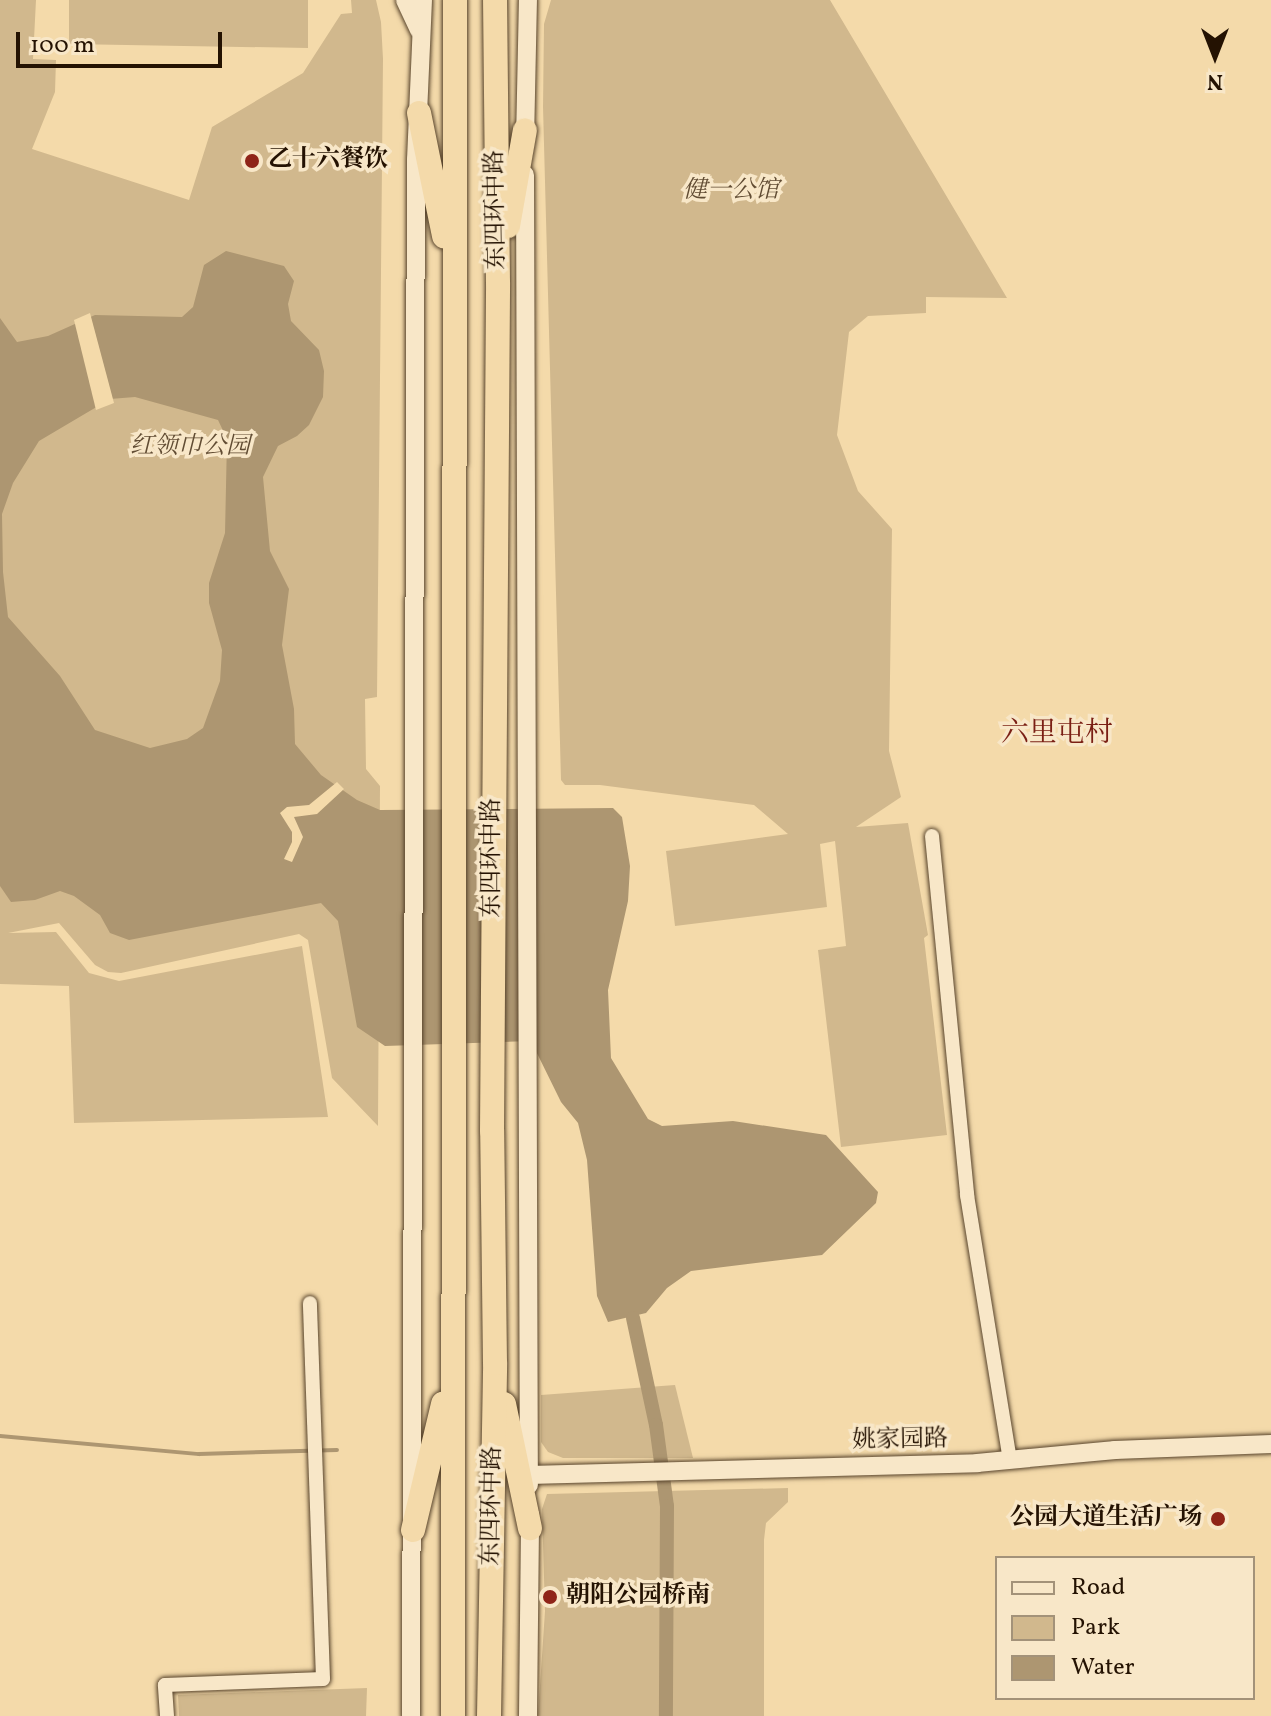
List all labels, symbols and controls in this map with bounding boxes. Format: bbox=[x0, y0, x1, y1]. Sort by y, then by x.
scale bar bbox=[20, 16, 226, 66]
north arrow bbox=[1175, 16, 1255, 96]
text: 100 m bbox=[30, 29, 95, 63]
text: N bbox=[1207, 65, 1223, 96]
place label: 乙十六餐饮 bbox=[268, 147, 388, 175]
street label: 东四环中路 bbox=[482, 150, 512, 270]
marker: 乙十六餐饮 bbox=[243, 152, 261, 170]
park label: 健一公馆 bbox=[683, 178, 779, 206]
park label: 红领巾公园 bbox=[130, 434, 250, 462]
district label: 六里屯村 bbox=[1001, 717, 1113, 751]
street label: 东四环中路 bbox=[479, 798, 507, 918]
street label: 姚家园路 bbox=[852, 1426, 948, 1456]
street label: 东四环中路 bbox=[478, 1446, 508, 1566]
place label: 公园大道生活广场 bbox=[1010, 1505, 1202, 1533]
marker: 公园大道生活广场 bbox=[1209, 1510, 1227, 1528]
legend bbox=[995, 1556, 1255, 1700]
text: Road bbox=[1071, 1571, 1125, 1605]
place label: 朝阳公园桥南 bbox=[566, 1583, 710, 1611]
marker: 朝阳公园桥南 bbox=[541, 1588, 559, 1606]
text: Park bbox=[1071, 1611, 1120, 1645]
text: Water bbox=[1071, 1651, 1135, 1685]

